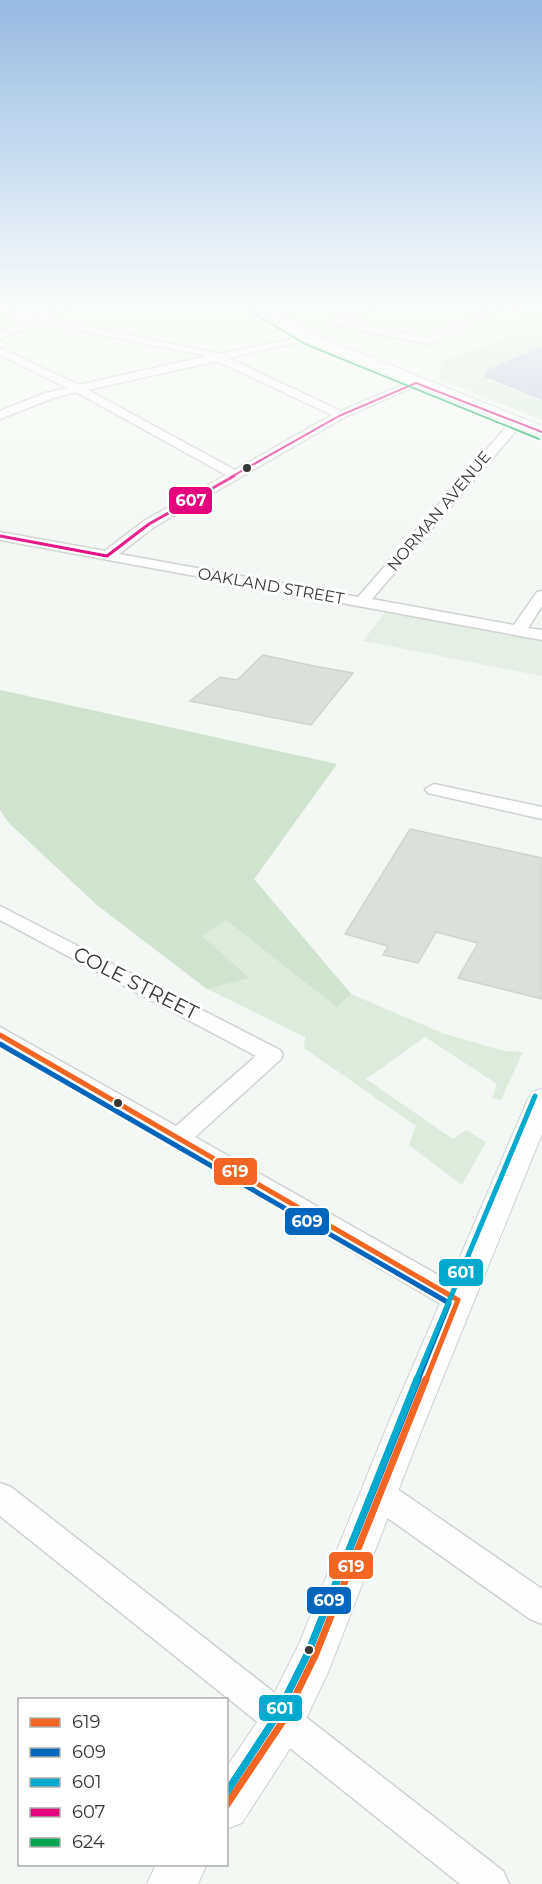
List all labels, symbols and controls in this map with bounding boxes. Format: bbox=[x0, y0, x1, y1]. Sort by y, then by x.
street label: NORMAN AVENUE bbox=[383, 447, 495, 575]
unlabelled marker bbox=[241, 462, 253, 474]
line badge: 607 bbox=[168, 486, 213, 515]
text: 607 bbox=[176, 491, 207, 510]
street label: OAKLAND STREET bbox=[196, 564, 347, 608]
street label: COLE STREET bbox=[70, 941, 203, 1025]
unlabelled marker bbox=[112, 1097, 124, 1109]
line badge: 619 bbox=[213, 1157, 258, 1186]
text: 619 bbox=[222, 1162, 248, 1181]
line badge: 609 bbox=[284, 1207, 330, 1236]
text: 609 bbox=[291, 1212, 323, 1231]
line badge: 601 bbox=[438, 1258, 484, 1287]
text: 601 bbox=[447, 1263, 475, 1282]
line badge: 619 bbox=[328, 1551, 374, 1580]
text: 619 bbox=[338, 1557, 364, 1576]
line badge: 609 bbox=[306, 1586, 352, 1615]
text: 609 bbox=[313, 1591, 345, 1610]
unlabelled marker bbox=[303, 1644, 315, 1656]
line badge: 601 bbox=[258, 1694, 303, 1722]
legend bbox=[18, 1698, 228, 1866]
text: 601 bbox=[266, 1699, 294, 1718]
text: 619 bbox=[72, 1711, 100, 1733]
text: 609 bbox=[72, 1741, 106, 1763]
text: 601 bbox=[72, 1771, 101, 1793]
text: 607 bbox=[72, 1801, 105, 1823]
text: 624 bbox=[72, 1831, 105, 1853]

